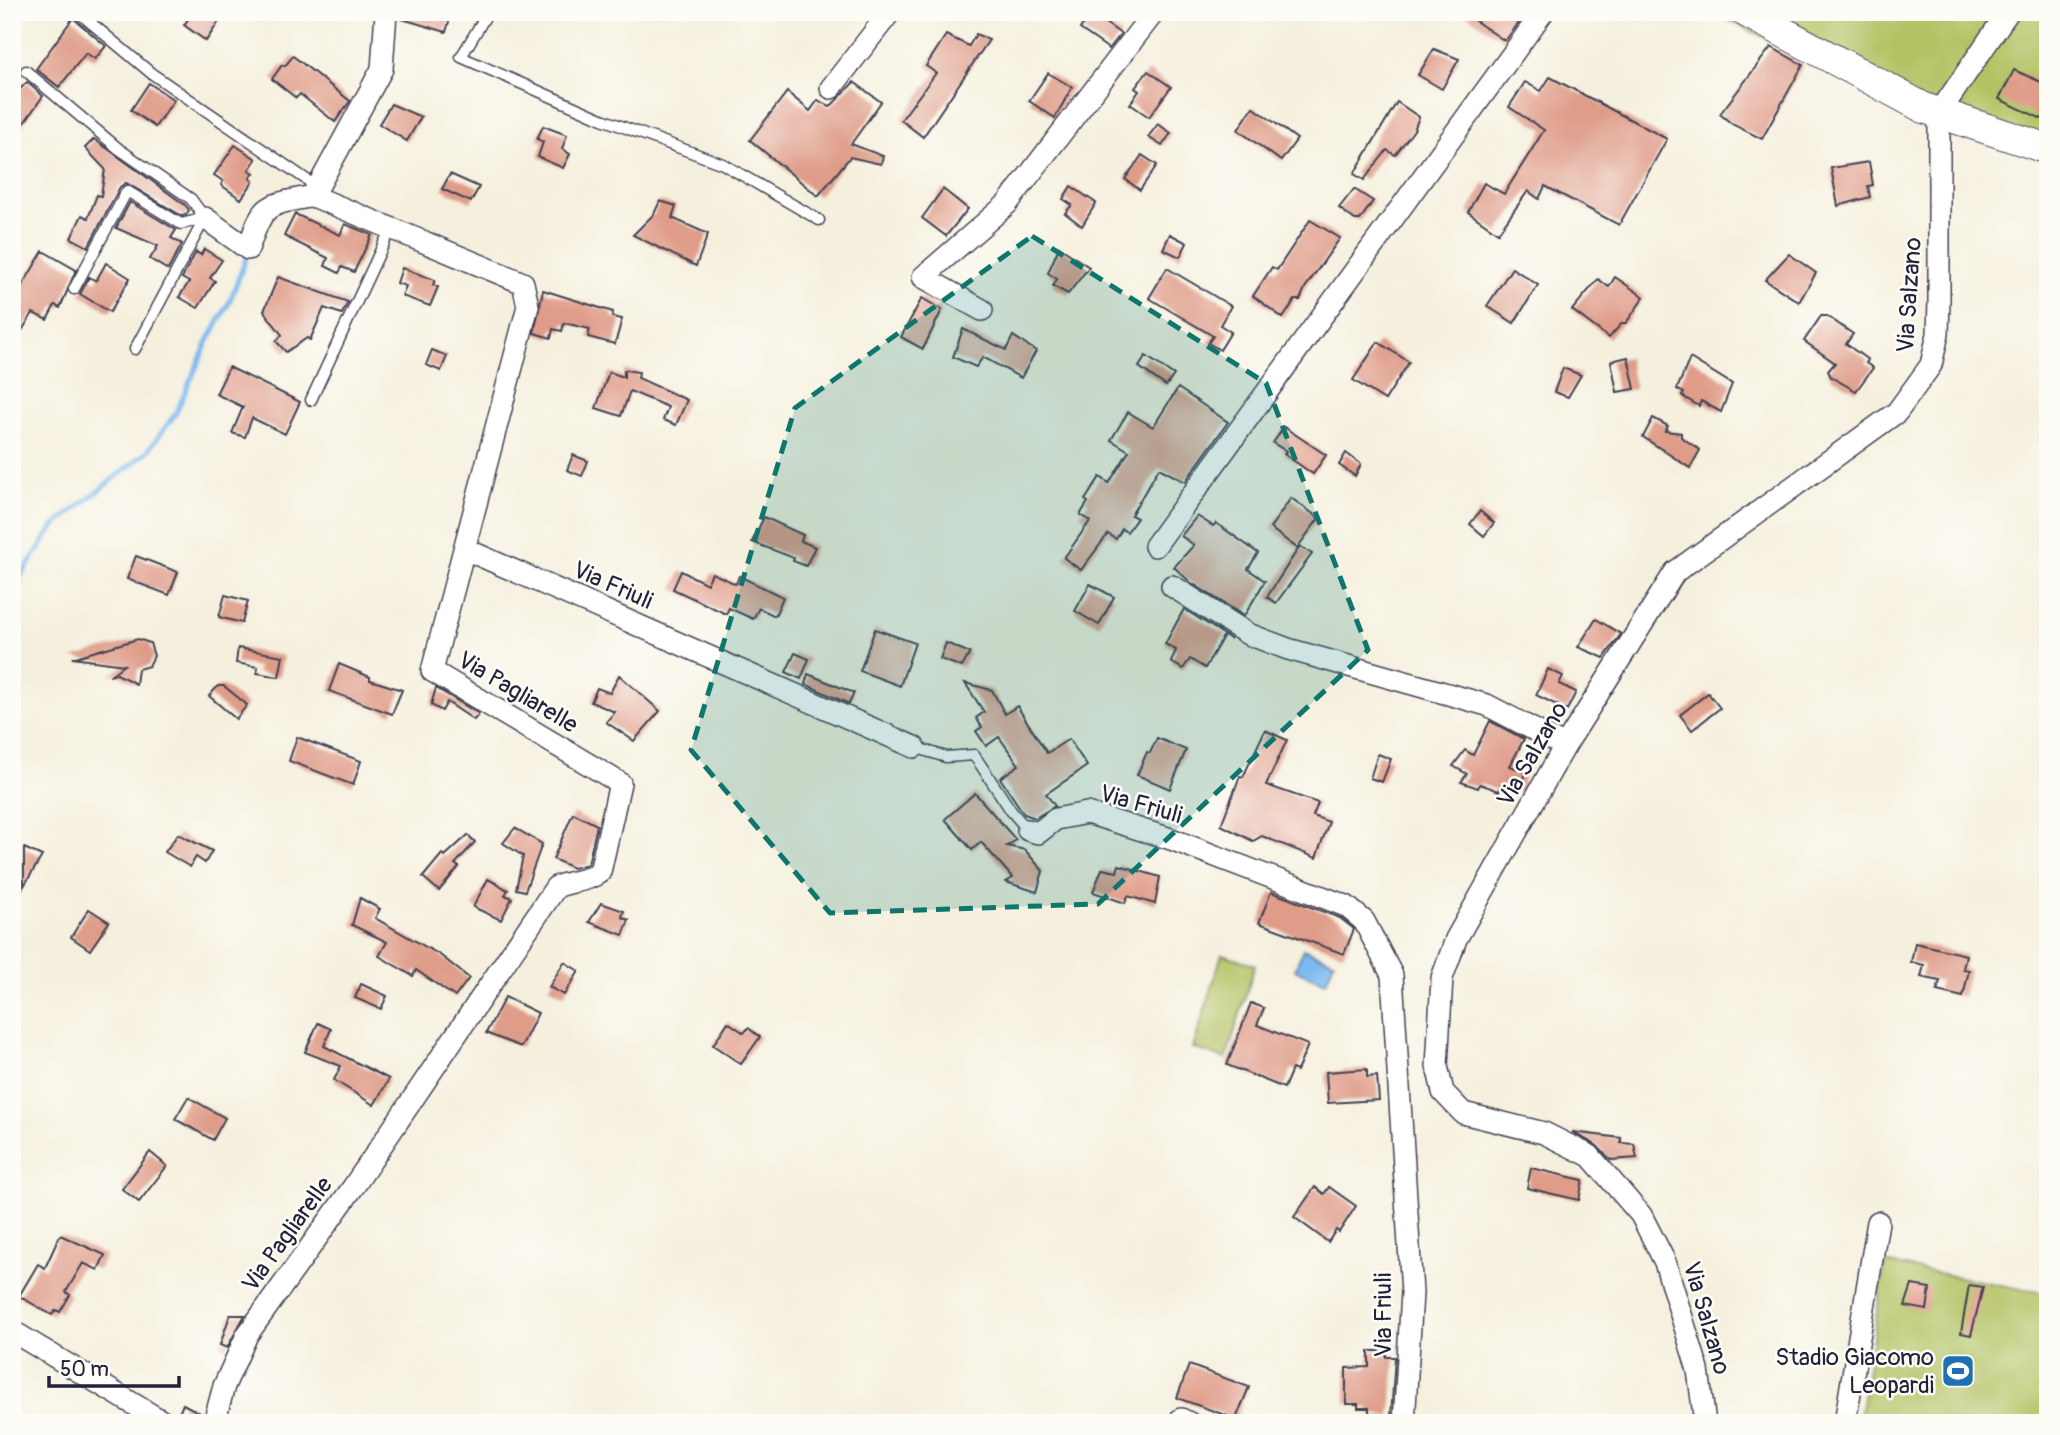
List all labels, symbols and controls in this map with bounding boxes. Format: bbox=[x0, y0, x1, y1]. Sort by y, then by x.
street label: Via Salzano bbox=[1891, 236, 1928, 354]
street label: Via Friuli bbox=[568, 555, 657, 616]
street label: Via Pagliarelle bbox=[452, 645, 583, 740]
street label: Via Salzano bbox=[1491, 697, 1574, 812]
street label: Via Friuli bbox=[1096, 779, 1185, 830]
street label: Via Pagliarelle bbox=[236, 1171, 339, 1297]
street label: Via Salzano bbox=[1677, 1258, 1736, 1378]
street label: Via Friuli bbox=[1369, 1273, 1398, 1357]
place label: Stadio Giacomo Leopardi bbox=[1775, 1343, 1934, 1400]
scale bar bbox=[49, 1344, 178, 1388]
sports icon: Stadio Giacomo Leopardi bbox=[1939, 1352, 1977, 1390]
text: 50 m bbox=[60, 1356, 109, 1383]

